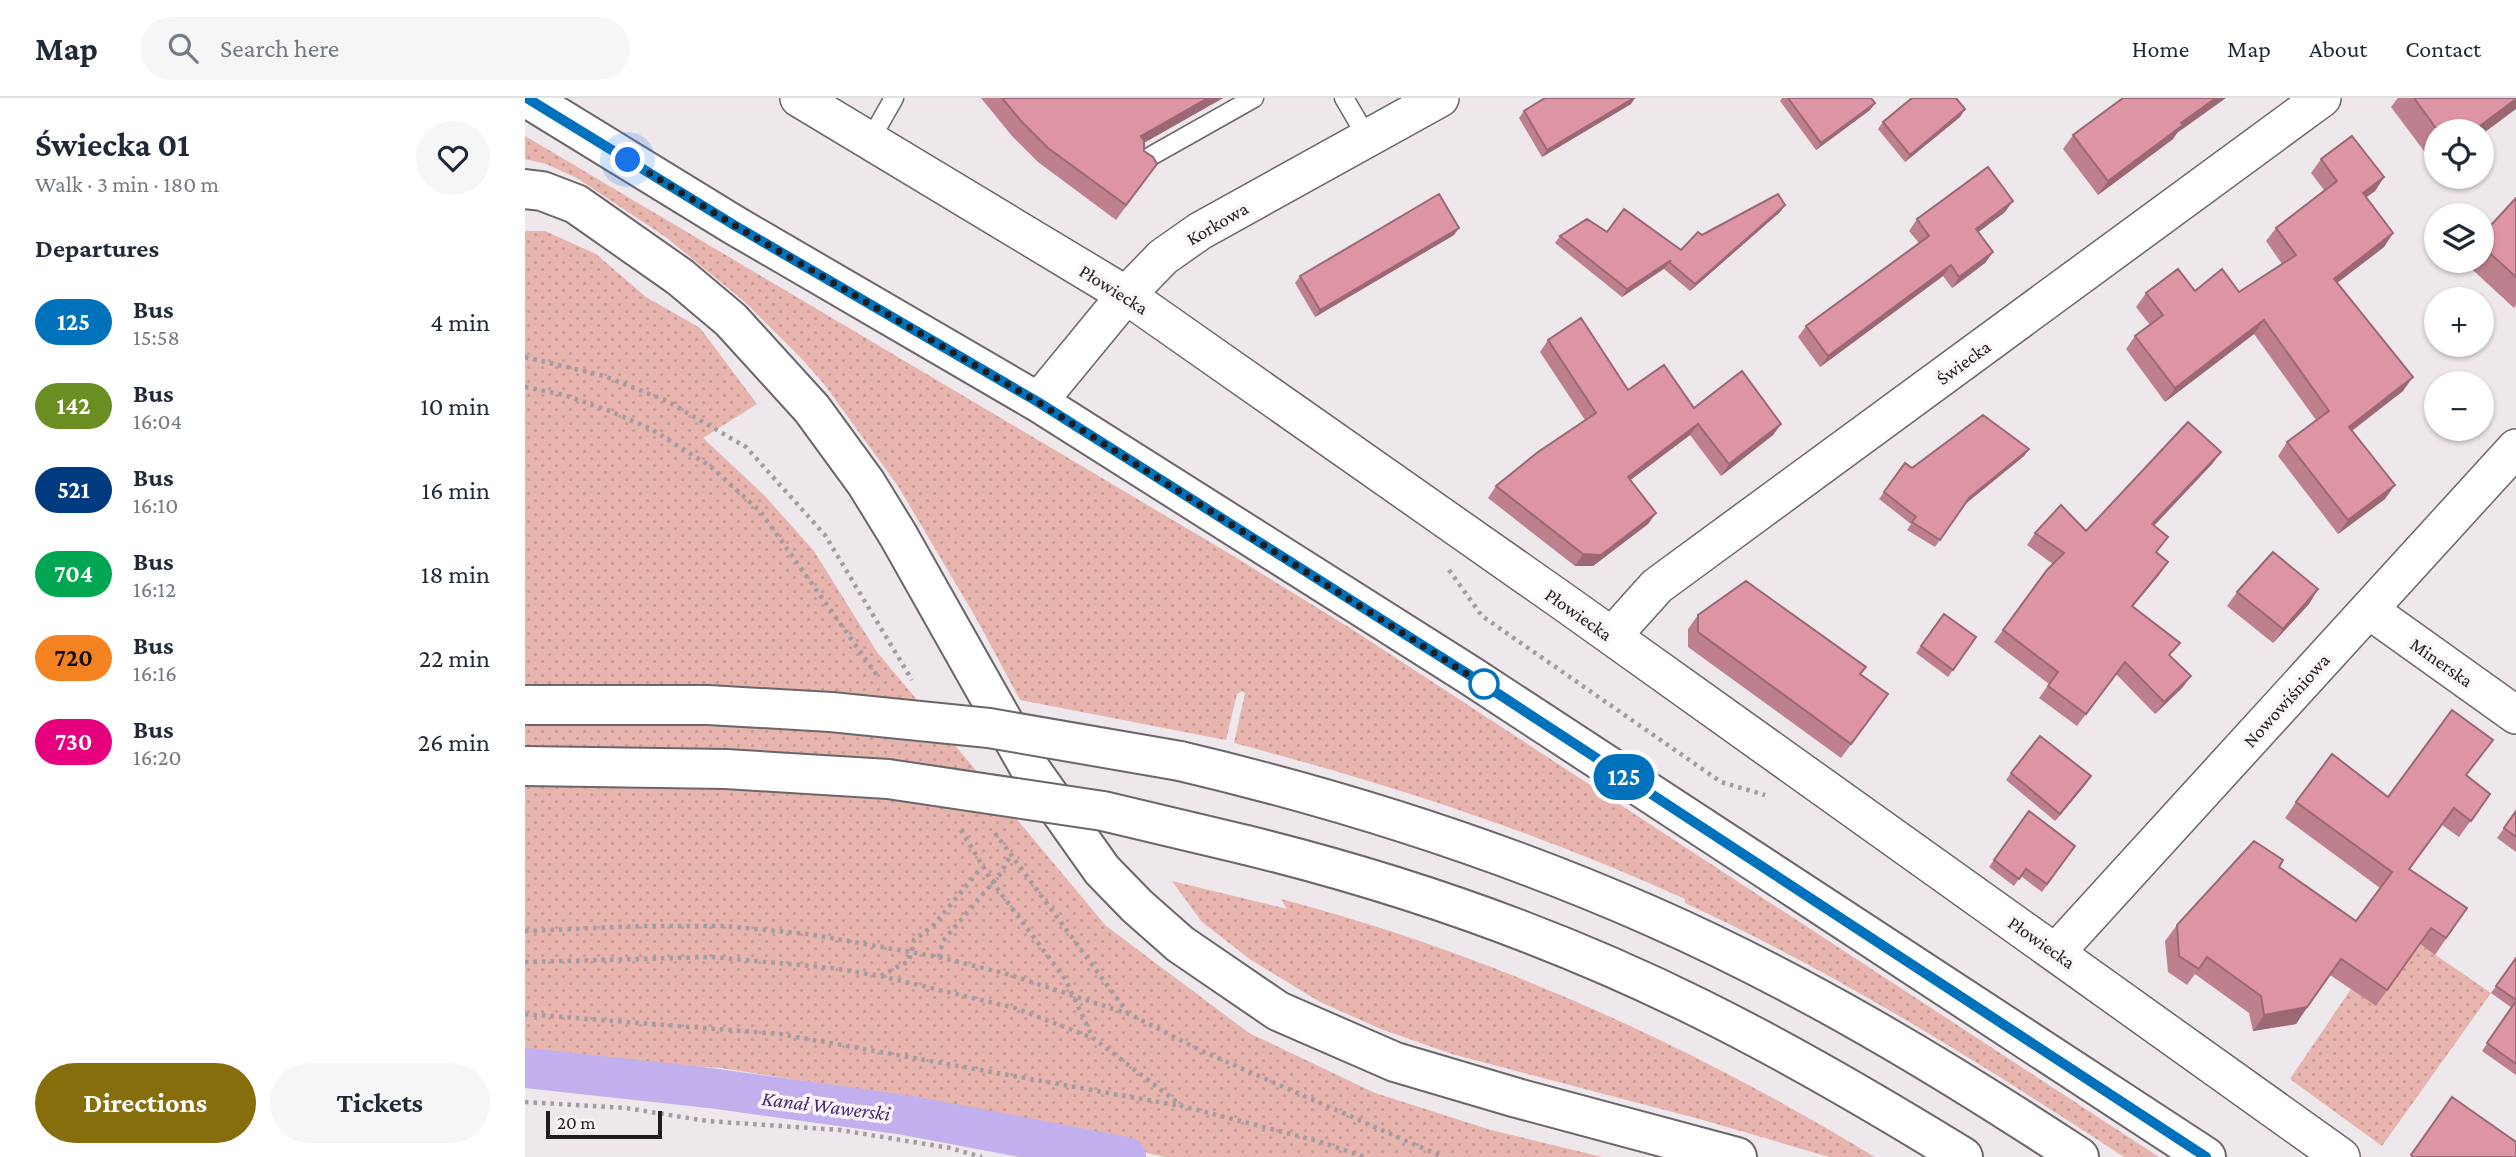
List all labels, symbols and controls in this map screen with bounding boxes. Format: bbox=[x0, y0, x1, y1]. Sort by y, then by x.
search box bbox=[140, 17, 630, 80]
icon: search bbox=[164, 29, 202, 67]
text: Map bbox=[35, 30, 98, 67]
text: Search here bbox=[220, 34, 339, 63]
text: Home bbox=[2132, 35, 2189, 62]
text: Map bbox=[2227, 35, 2271, 62]
text: About bbox=[2309, 35, 2367, 62]
text: Contact bbox=[2405, 35, 2481, 62]
map controls bbox=[2424, 119, 2494, 441]
button: locate bbox=[2424, 119, 2494, 189]
button: heart bbox=[416, 121, 490, 195]
text: Świecka 01 bbox=[35, 126, 190, 163]
your location bbox=[610, 142, 645, 177]
text: Walk · 3 min · 180 m bbox=[35, 171, 219, 197]
street label: Korkowa bbox=[1183, 197, 1252, 249]
button: layers bbox=[2424, 203, 2494, 273]
text: Departures bbox=[35, 234, 159, 263]
street label: Płowiecka bbox=[1076, 260, 1152, 319]
button: + bbox=[2424, 287, 2494, 357]
text: Bus bbox=[133, 295, 174, 324]
text: 125 bbox=[57, 308, 90, 335]
text: 4 min bbox=[430, 308, 490, 337]
text: 15:58 bbox=[133, 324, 180, 350]
street label: Świecka bbox=[1932, 336, 1995, 389]
button: − bbox=[2424, 371, 2494, 441]
text: Bus bbox=[133, 379, 174, 408]
text: 142 bbox=[57, 392, 90, 419]
text: 10 min bbox=[420, 392, 490, 421]
text: 16:04 bbox=[133, 408, 182, 434]
text: Bus bbox=[133, 463, 174, 492]
text: 521 bbox=[57, 476, 90, 503]
text: 16 min bbox=[422, 476, 490, 505]
text: 16:10 bbox=[133, 492, 178, 518]
text: Bus bbox=[133, 547, 174, 576]
text: 704 bbox=[54, 560, 93, 587]
text: 18 min bbox=[421, 560, 490, 589]
text: 16:12 bbox=[133, 576, 176, 602]
street label: Płowiecka bbox=[1541, 584, 1616, 645]
text: Bus bbox=[133, 631, 174, 660]
street label: Minerska bbox=[2407, 633, 2477, 692]
text: 720 bbox=[54, 644, 93, 671]
text: 22 min bbox=[419, 644, 490, 673]
street label: Nowowiśniowa bbox=[2239, 649, 2334, 751]
text: 16:16 bbox=[133, 660, 177, 686]
unlabelled marker bbox=[1469, 669, 1499, 699]
text: Bus bbox=[133, 715, 174, 744]
text: 730 bbox=[55, 728, 92, 755]
text: 26 min bbox=[418, 728, 490, 757]
text: 16:20 bbox=[133, 744, 182, 770]
line badge: 125 bbox=[1584, 754, 1664, 800]
text: 125 bbox=[1608, 763, 1640, 790]
street label: Płowiecka bbox=[2004, 912, 2079, 973]
button: Directions bbox=[35, 1063, 256, 1143]
button: Tickets bbox=[270, 1063, 490, 1143]
water label: Kanał Wawerski bbox=[760, 1086, 892, 1126]
scale bar bbox=[546, 1108, 661, 1140]
text: 20 m bbox=[557, 1112, 596, 1133]

